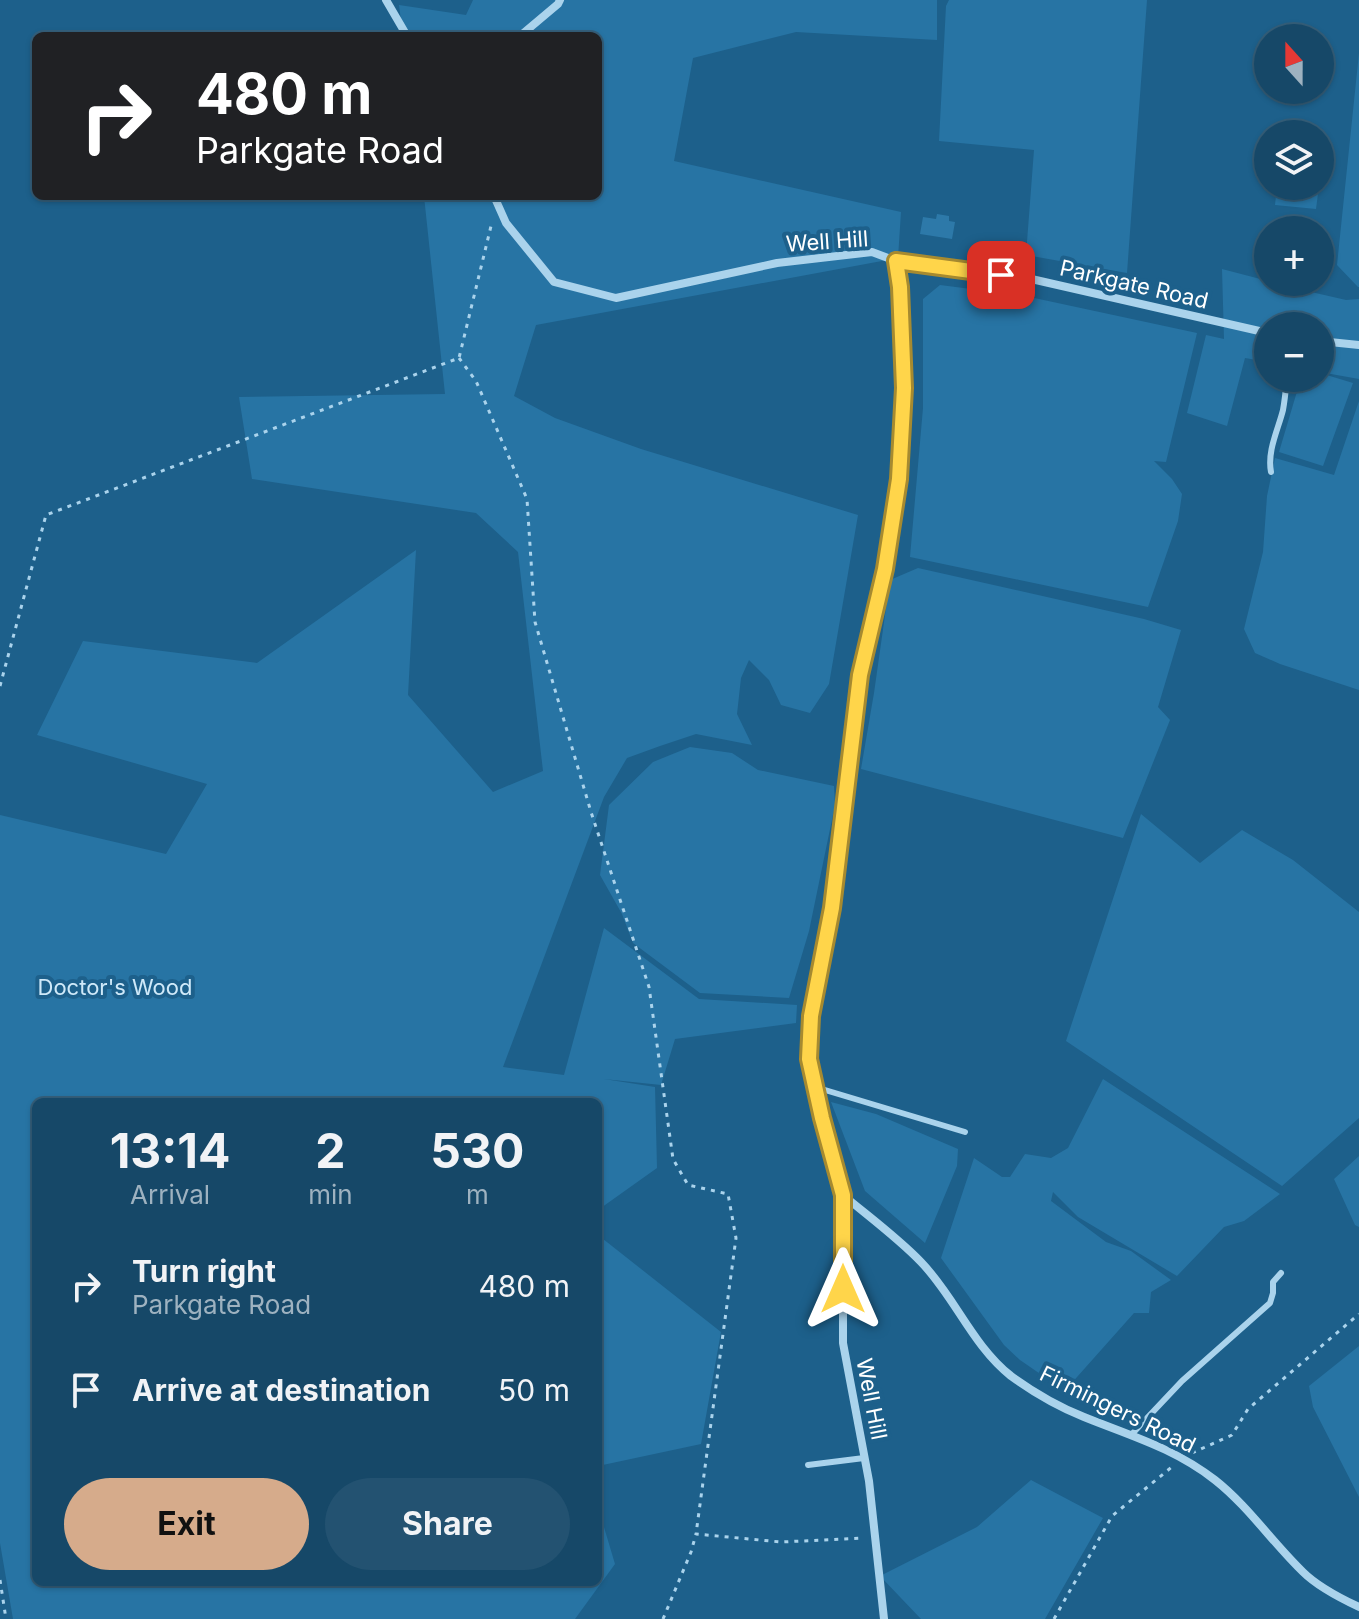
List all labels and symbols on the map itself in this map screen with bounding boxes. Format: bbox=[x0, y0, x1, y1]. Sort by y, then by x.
north arrow bbox=[1254, 24, 1334, 104]
street label: Well Hill bbox=[785, 225, 869, 257]
pin bbox=[967, 241, 1035, 309]
street label: Parkgate Road bbox=[1057, 254, 1211, 314]
park label: Doctor's Wood bbox=[38, 974, 192, 1000]
position arrow bbox=[801, 1247, 885, 1331]
street label: Well Hill bbox=[851, 1356, 893, 1442]
street label: Firmingers Road bbox=[1036, 1360, 1200, 1458]

